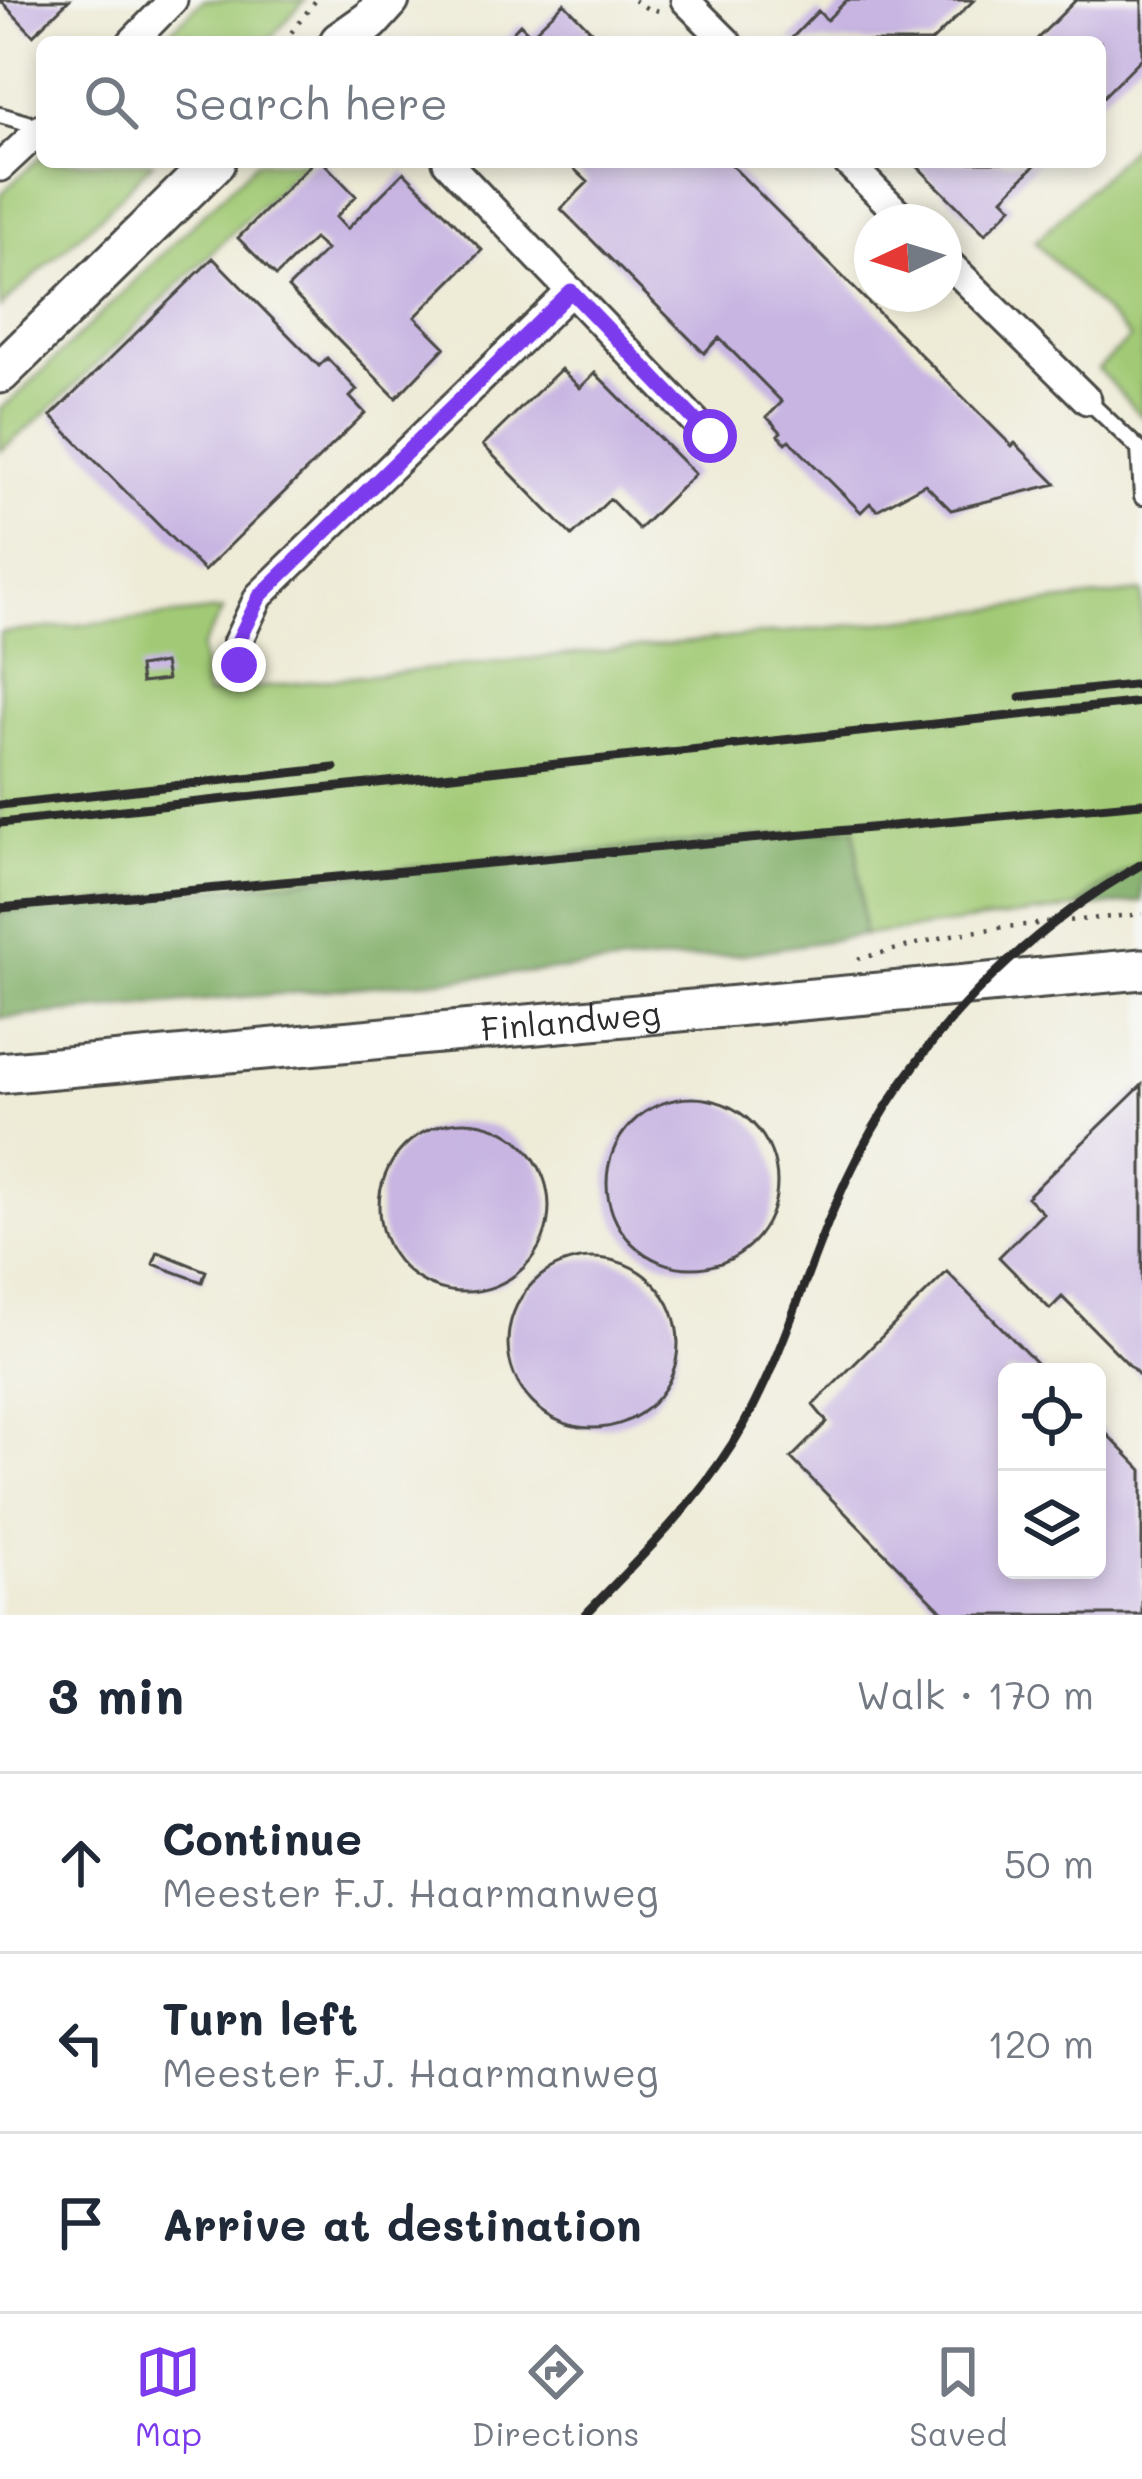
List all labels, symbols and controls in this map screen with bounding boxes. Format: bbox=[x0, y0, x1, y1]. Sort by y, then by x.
search box bbox=[36, 36, 1106, 168]
icon: search bbox=[78, 69, 144, 135]
text: Search here bbox=[174, 73, 448, 131]
north arrow bbox=[854, 204, 962, 312]
route start bbox=[683, 409, 737, 463]
route end bbox=[212, 638, 266, 692]
street label: Finlandweg bbox=[479, 990, 662, 1049]
map controls bbox=[998, 1363, 1106, 1579]
button: locate bbox=[998, 1363, 1106, 1471]
button: layers bbox=[998, 1471, 1106, 1579]
text: 3 min bbox=[48, 1660, 184, 1727]
text: Walk · 170 m bbox=[856, 1668, 1094, 1719]
text: Continue bbox=[162, 1808, 362, 1866]
icon: ahead bbox=[48, 1830, 114, 1896]
text: 50 m bbox=[1004, 1837, 1094, 1888]
text: Meester F.J. Haarmanweg bbox=[162, 1866, 659, 1917]
text: Turn left bbox=[162, 1988, 358, 2046]
icon: left bbox=[48, 2010, 114, 2076]
text: 120 m bbox=[987, 2017, 1094, 2068]
text: Meester F.J. Haarmanweg bbox=[162, 2046, 659, 2097]
icon: arrive bbox=[48, 2190, 114, 2256]
text: Arrive at destination bbox=[162, 2194, 642, 2252]
tab: Map bbox=[135, 2339, 202, 2454]
tab: Directions bbox=[472, 2339, 639, 2454]
tab: Saved bbox=[909, 2339, 1007, 2454]

